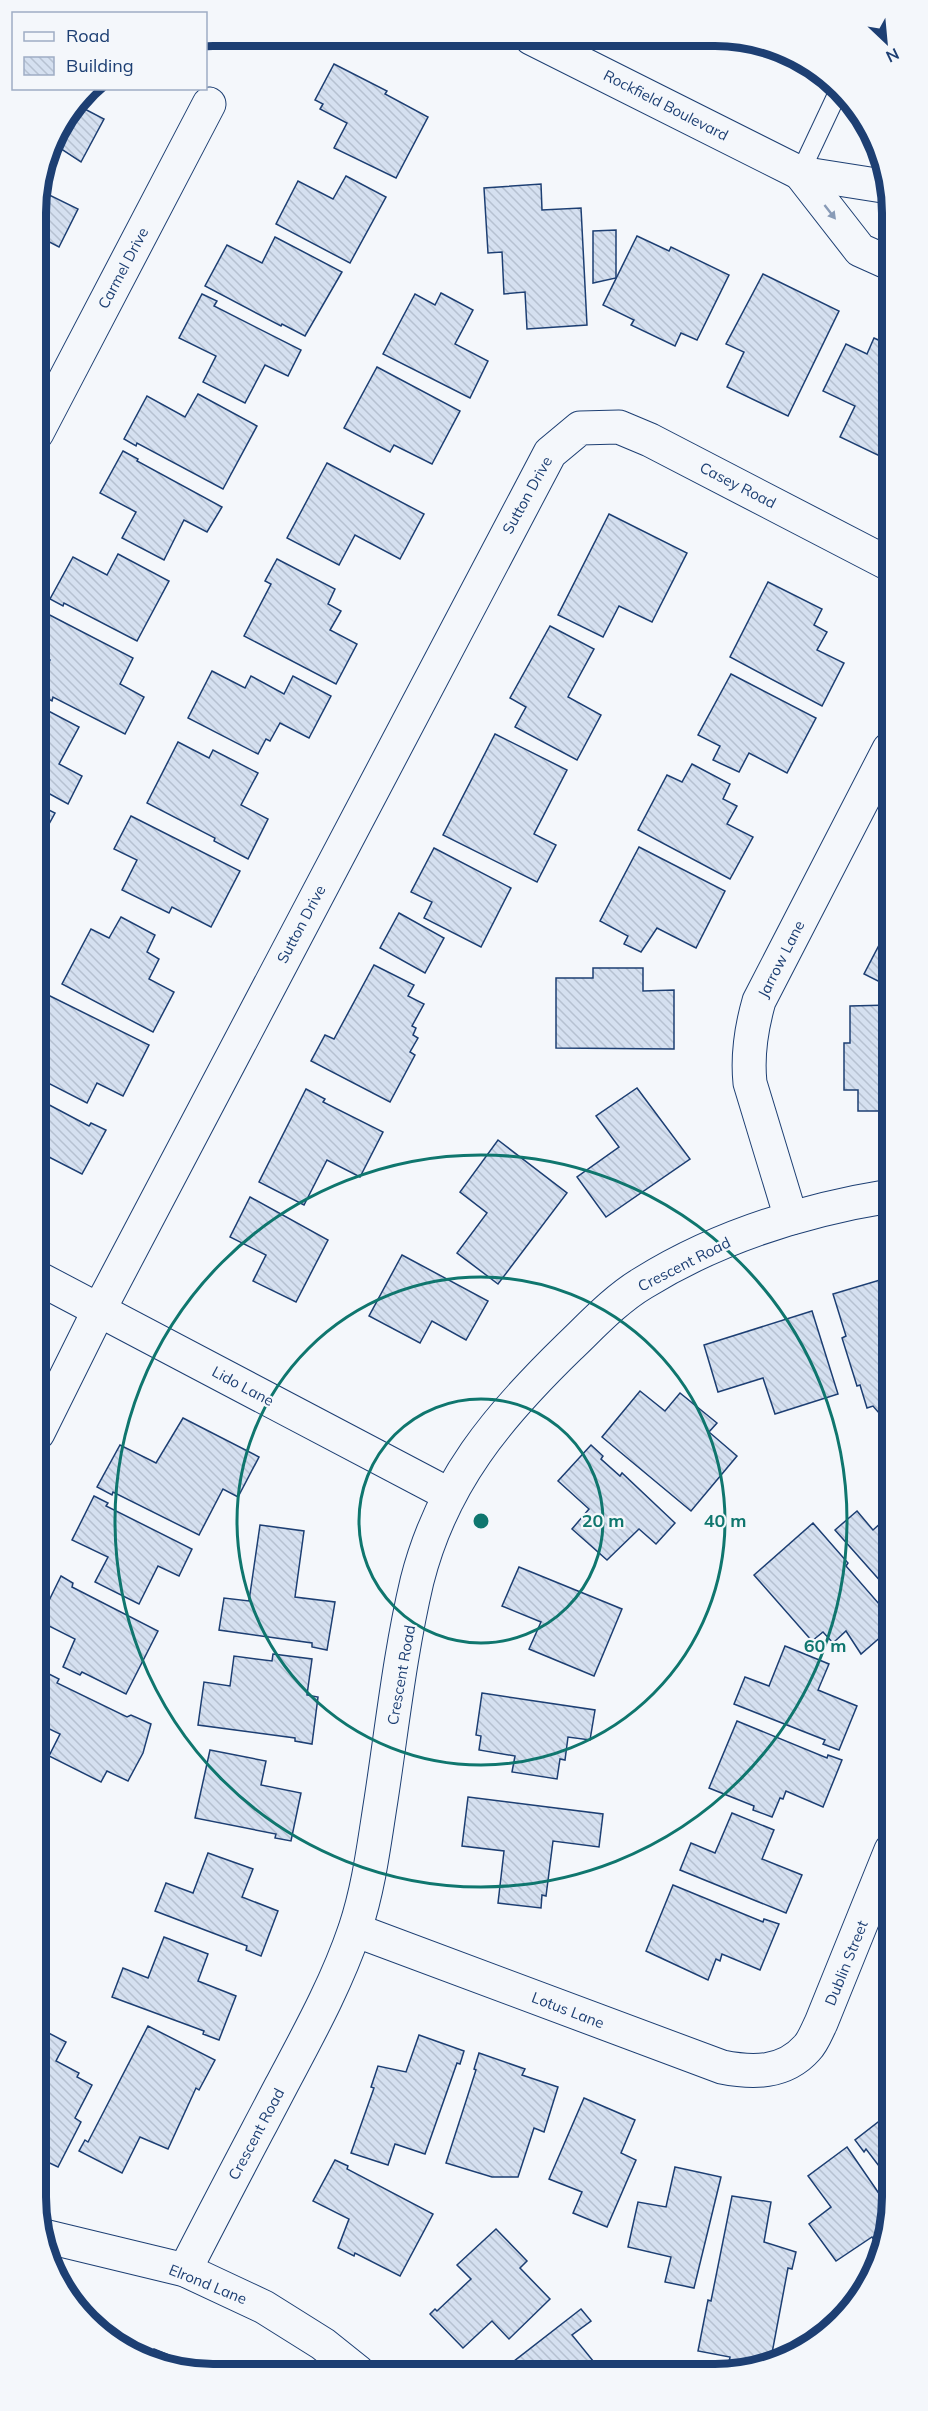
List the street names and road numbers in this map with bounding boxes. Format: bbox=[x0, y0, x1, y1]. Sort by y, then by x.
street label: Rockfield Boulevard bbox=[600, 65, 732, 145]
street label: Carmel Drive bbox=[94, 224, 152, 312]
street label: Sutton Drive bbox=[498, 453, 556, 537]
street label: Casey Road bbox=[697, 458, 779, 512]
street label: Sutton Drive bbox=[272, 882, 330, 966]
street label: Jarrow Lane bbox=[753, 917, 809, 1001]
street label: Crescent Road bbox=[635, 1233, 733, 1295]
street label: Lido Lane bbox=[209, 1362, 277, 1410]
street label: Crescent Road bbox=[383, 1623, 419, 1727]
street label: Dublin Street bbox=[820, 1918, 872, 2008]
street label: Lotus Lane bbox=[529, 1988, 607, 2032]
street label: Crescent Road bbox=[224, 2085, 288, 2183]
street label: Elrond Lane bbox=[166, 2260, 250, 2308]

